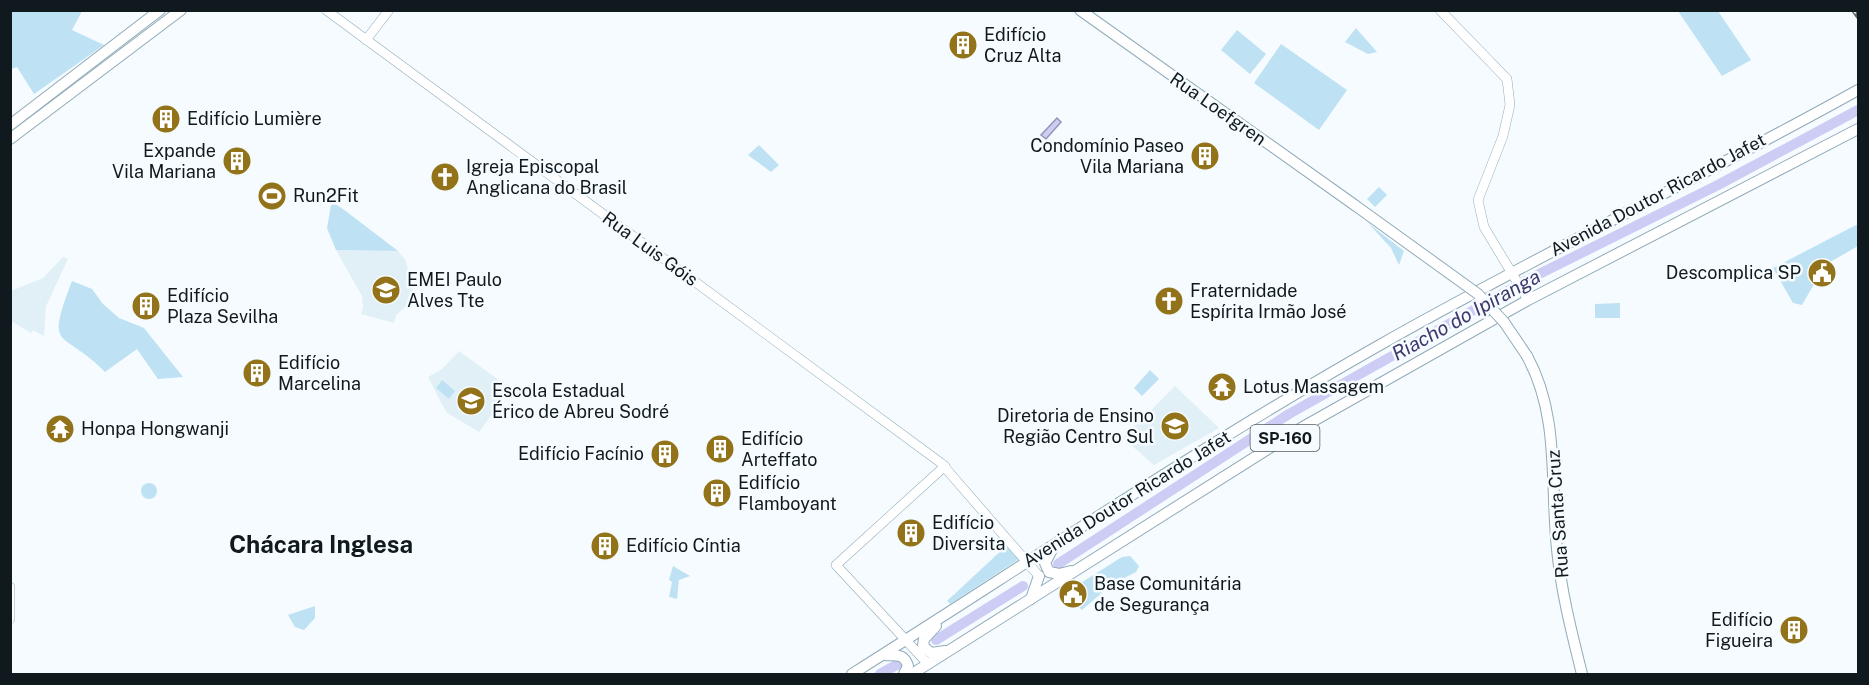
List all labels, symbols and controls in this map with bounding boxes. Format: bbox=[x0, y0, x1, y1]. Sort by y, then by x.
place label: Edifício Cruz Alta bbox=[984, 24, 1061, 66]
building icon: Edifício Cruz Alta bbox=[947, 29, 979, 61]
street label: Rua Loefgren bbox=[1166, 68, 1270, 149]
building icon: Edifício Lumière bbox=[150, 103, 182, 135]
place label: Edifício Lumière bbox=[187, 108, 322, 129]
street label: Avenida Doutor Ricardo Jafet bbox=[1547, 129, 1769, 260]
place label: Condomínio Paseo Vila Mariana bbox=[1030, 135, 1184, 177]
place label: Expande Vila Mariana bbox=[112, 140, 216, 182]
building icon: Condomínio Paseo Vila Mariana bbox=[1189, 140, 1221, 172]
building icon: Expande Vila Mariana bbox=[221, 145, 253, 177]
place label: Igreja Episcopal Anglicana do Brasil bbox=[466, 156, 627, 198]
church icon: Igreja Episcopal Anglicana do Brasil bbox=[429, 161, 461, 193]
sports icon: Run2Fit bbox=[256, 180, 288, 212]
place label: Run2Fit bbox=[293, 185, 359, 206]
street label: Rua Luis Góis bbox=[599, 207, 702, 290]
public building icon: Descomplica SP bbox=[1806, 257, 1838, 289]
place label: Descomplica SP bbox=[1666, 262, 1801, 283]
water label: Riacho do Ipiranga bbox=[1388, 264, 1544, 366]
place label: EMEI Paulo Alves Tte bbox=[407, 269, 502, 311]
school or university icon: EMEI Paulo Alves Tte bbox=[370, 274, 402, 306]
place label: Fraternidade Espírita Irmão José bbox=[1190, 280, 1347, 322]
place label: Edifício Plaza Sevilha bbox=[167, 285, 278, 327]
church icon: Fraternidade Espírita Irmão José bbox=[1153, 285, 1185, 317]
building icon: Edifício Plaza Sevilha bbox=[130, 290, 162, 322]
place label: Edifício Marcelina bbox=[278, 352, 361, 394]
building icon: Edifício Marcelina bbox=[241, 357, 273, 389]
temple icon: Lotus Massagem bbox=[1206, 371, 1238, 403]
place label: Lotus Massagem bbox=[1243, 376, 1384, 397]
place label: Escola Estadual Érico de Abreu Sodré bbox=[492, 380, 669, 422]
school or university icon: Escola Estadual Érico de Abreu Sodré bbox=[455, 385, 487, 417]
place label: Diretoria de Ensino Região Centro Sul bbox=[997, 405, 1154, 447]
school or university icon: Diretoria de Ensino Região Centro Sul bbox=[1159, 410, 1191, 442]
temple icon: Honpa Hongwanji bbox=[44, 413, 76, 445]
place label: Honpa Hongwanji bbox=[81, 418, 229, 439]
road number: SP-160 bbox=[1250, 425, 1320, 451]
street label: Avenida Doutor Ricardo Jafet bbox=[1019, 426, 1234, 571]
place label: Edifício Arteffato bbox=[741, 428, 818, 470]
building icon: Edifício Arteffato bbox=[704, 433, 736, 465]
building icon: Edifício Facínio bbox=[649, 438, 681, 470]
place label: Edifício Facínio bbox=[518, 443, 644, 464]
street label: Rua Santa Cruz bbox=[1543, 449, 1572, 579]
place label: Edifício Flamboyant bbox=[738, 472, 837, 514]
building icon: Edifício Flamboyant bbox=[701, 477, 733, 509]
place label: Edifício Diversita bbox=[932, 512, 1005, 554]
building icon: Edifício Diversita bbox=[895, 517, 927, 549]
district label: Chácara Inglesa bbox=[229, 530, 413, 558]
building icon: Edifício Cíntia bbox=[589, 530, 621, 562]
place label: Edifício Cíntia bbox=[626, 535, 741, 556]
place label: Base Comunitária de Segurança bbox=[1094, 573, 1241, 615]
public building icon: Base Comunitária de Segurança bbox=[1057, 578, 1089, 610]
place label: Edifício Figueira bbox=[1705, 609, 1773, 651]
building icon: Edifício Figueira bbox=[1778, 614, 1810, 646]

